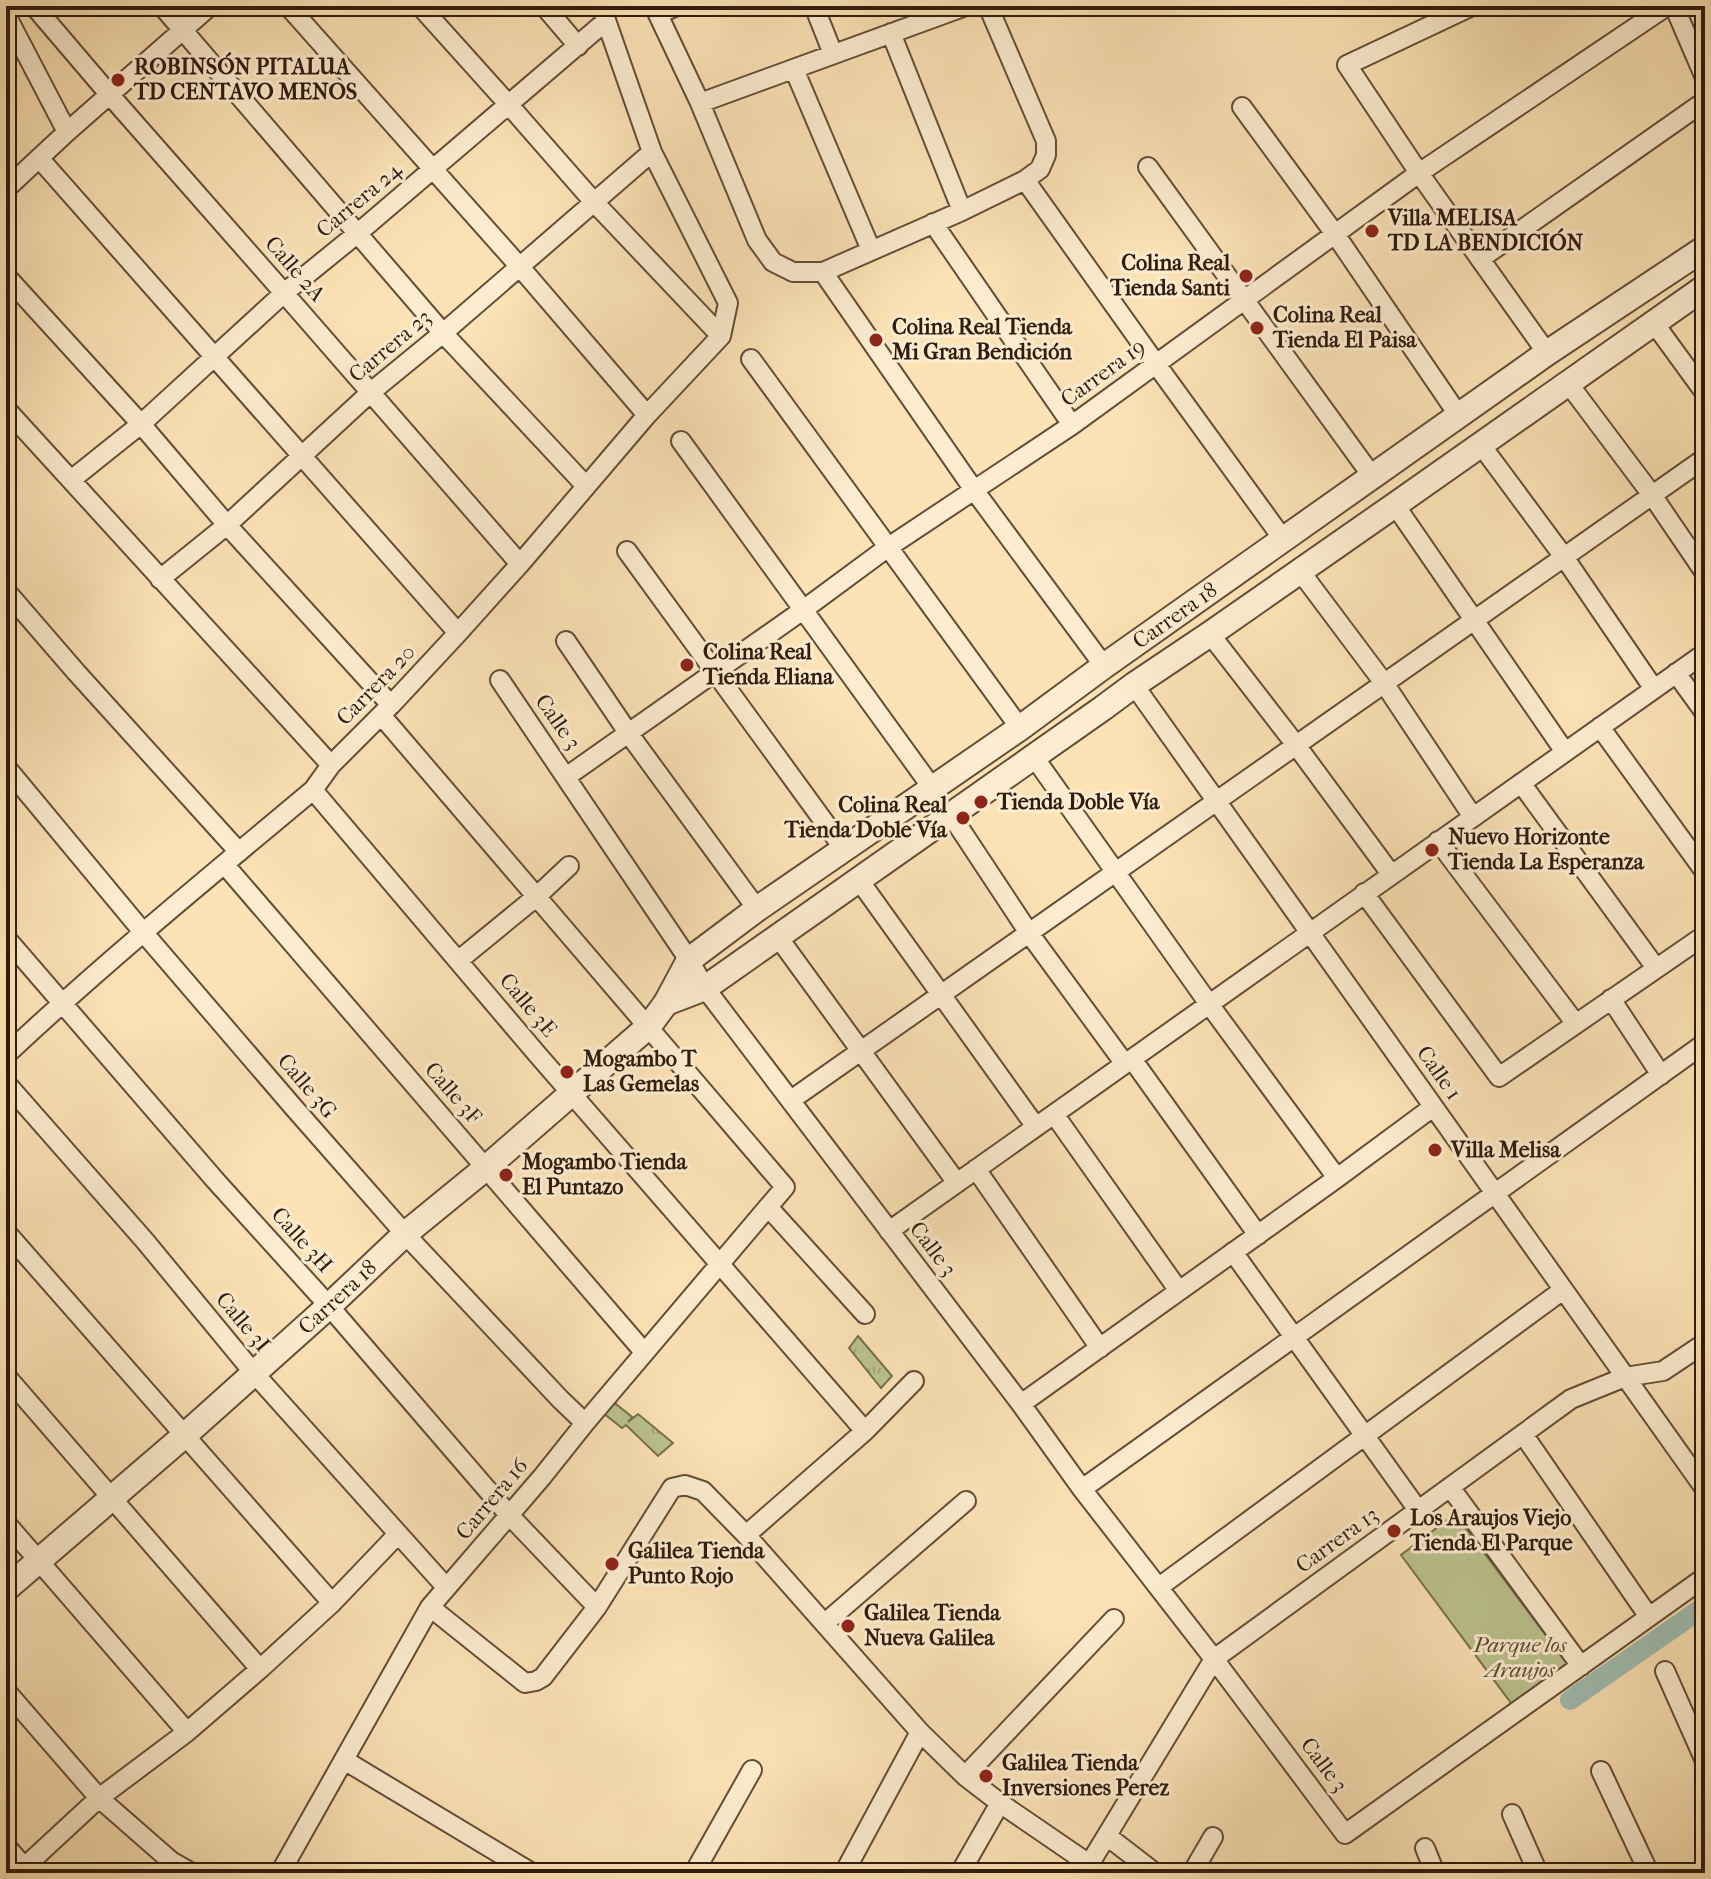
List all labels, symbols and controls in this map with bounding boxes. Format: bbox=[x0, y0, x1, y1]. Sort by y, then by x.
place label: ROBINSÓN PITALUA TD CENTAVO MENOS bbox=[133, 52, 357, 105]
marker: ROBINSÓN PITALUA TD CENTAVO MENOS bbox=[109, 71, 127, 89]
street label: Carrera 24 bbox=[311, 156, 408, 243]
place label: Villa MELISA TD LA BENDICIÓN bbox=[1387, 205, 1583, 256]
marker: Villa MELISA TD LA BENDICIÓN bbox=[1363, 222, 1381, 240]
street label: Calle 2A bbox=[260, 231, 331, 308]
place label: Colina Real Tienda Santi bbox=[1109, 250, 1231, 301]
marker: Colina Real Tienda Santi bbox=[1237, 267, 1255, 285]
place label: Colina Real Tienda El Paisa bbox=[1272, 302, 1417, 353]
street label: Carrera 23 bbox=[344, 304, 436, 388]
place label: Colina Real Tienda Mi Gran Bendición bbox=[891, 314, 1073, 365]
marker: Colina Real Tienda El Paisa bbox=[1248, 319, 1266, 337]
marker: Colina Real Tienda Mi Gran Bendición bbox=[867, 331, 885, 349]
street label: Carrera 19 bbox=[1056, 334, 1150, 412]
street label: Carrera 18 bbox=[1128, 577, 1223, 655]
street label: Carrera 20 bbox=[331, 639, 421, 731]
place label: Colina Real Tienda Eliana bbox=[702, 639, 834, 690]
marker: Colina Real Tienda Eliana bbox=[678, 656, 696, 674]
street label: Calle 3 bbox=[530, 689, 586, 755]
place label: Tienda Doble Vía bbox=[996, 789, 1160, 815]
place label: Colina Real Tienda Doble Vía bbox=[784, 792, 948, 843]
marker: Tienda Doble Vía bbox=[972, 793, 990, 811]
marker: Colina Real Tienda Doble Vía bbox=[954, 809, 972, 827]
place label: Nuevo Horizonte Tienda La Esperanza bbox=[1447, 824, 1645, 875]
marker: Nuevo Horizonte Tienda La Esperanza bbox=[1423, 841, 1441, 859]
street label: Calle 3E bbox=[494, 968, 562, 1042]
street label: Calle 1 bbox=[1411, 1041, 1467, 1105]
place label: Mogambo T Las Gemelas bbox=[582, 1046, 699, 1097]
street label: Calle 3G bbox=[272, 1048, 342, 1124]
street label: Calle 3F bbox=[419, 1057, 487, 1129]
marker: Mogambo T Las Gemelas bbox=[558, 1063, 576, 1081]
place label: Villa Melisa bbox=[1450, 1137, 1561, 1163]
marker: Villa Melisa bbox=[1426, 1141, 1444, 1159]
place label: Mogambo Tienda El Puntazo bbox=[521, 1149, 688, 1200]
marker: Mogambo Tienda El Puntazo bbox=[497, 1166, 515, 1184]
street label: Calle 3H bbox=[266, 1202, 338, 1278]
street label: Calle 3 bbox=[904, 1217, 962, 1281]
street label: Carrera 18 bbox=[293, 1254, 383, 1340]
street label: Calle 3I bbox=[210, 1287, 276, 1358]
street label: Carrera 16 bbox=[450, 1453, 534, 1545]
street label: Carrera 13 bbox=[1291, 1501, 1383, 1579]
place label: Los Araujos Viejo Tienda El Parque bbox=[1409, 1505, 1573, 1556]
marker: Los Araujos Viejo Tienda El Parque bbox=[1385, 1522, 1403, 1540]
place label: Galilea Tienda Punto Rojo bbox=[628, 1538, 765, 1589]
marker: Galilea Tienda Punto Rojo bbox=[603, 1555, 621, 1573]
place label: Galilea Tienda Nueva Galilea bbox=[864, 1600, 1001, 1651]
marker: Galilea Tienda Nueva Galilea bbox=[839, 1617, 857, 1635]
park label: Parque los Araujos bbox=[1473, 1632, 1568, 1683]
street label: Calle 3 bbox=[1295, 1733, 1353, 1797]
place label: Galilea Tienda Inversiones Perez bbox=[1002, 1750, 1169, 1801]
marker: Galilea Tienda Inversiones Perez bbox=[977, 1767, 995, 1785]

